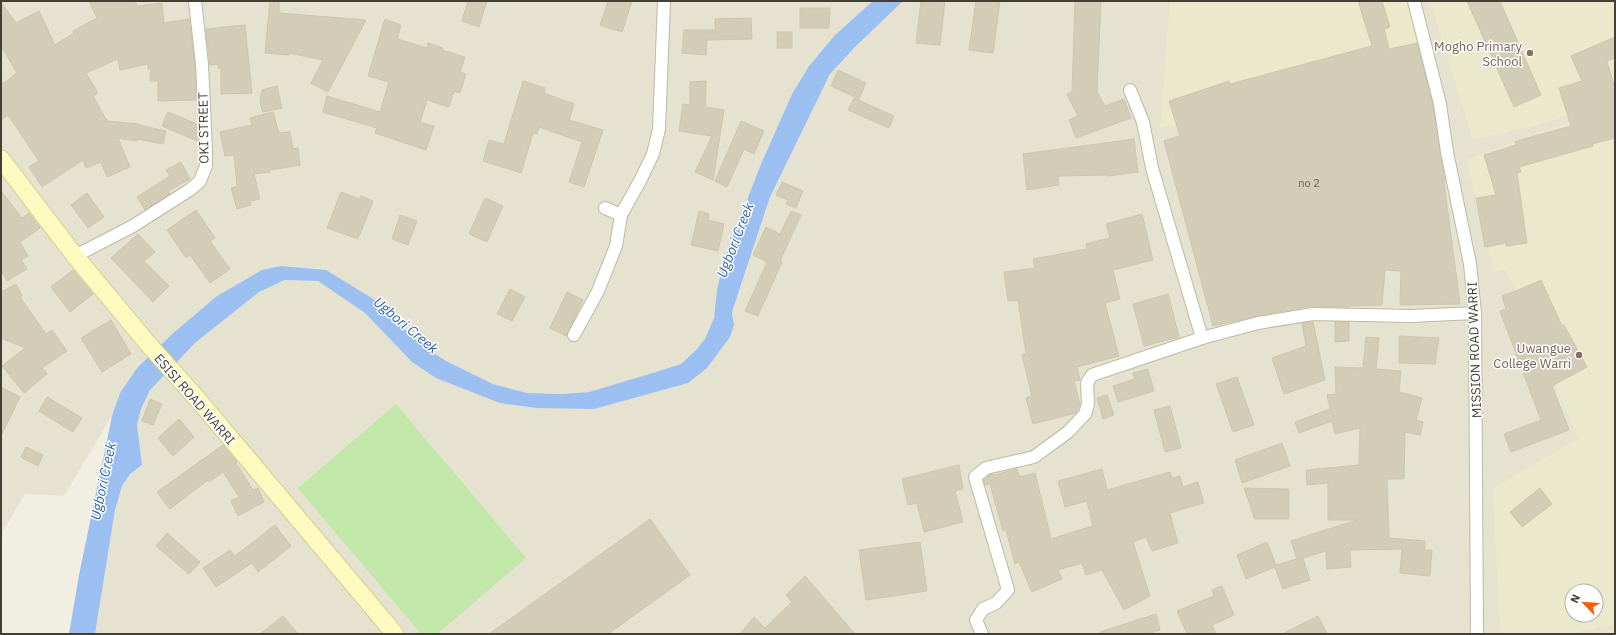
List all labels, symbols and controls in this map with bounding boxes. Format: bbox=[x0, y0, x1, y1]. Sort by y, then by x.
place label: Mogho Primary School bbox=[1434, 38, 1523, 70]
marker: Mogho Primary School bbox=[1525, 48, 1535, 58]
street label: OKI STREET bbox=[194, 92, 213, 164]
house number: no 2 bbox=[1298, 176, 1320, 190]
water label: Ugbori Creek bbox=[712, 199, 758, 280]
street label: MISSION ROAD WARRI bbox=[1464, 282, 1485, 418]
water label: Ugbori Creek bbox=[370, 293, 443, 358]
place label: Uwangue College Warri bbox=[1493, 340, 1571, 372]
street label: ESISI ROAD WARRI bbox=[150, 350, 239, 448]
marker: Uwangue College Warri bbox=[1574, 350, 1584, 360]
water label: Ugbori Creek bbox=[86, 440, 120, 522]
north arrow bbox=[1564, 583, 1604, 623]
text: N bbox=[1567, 592, 1583, 605]

